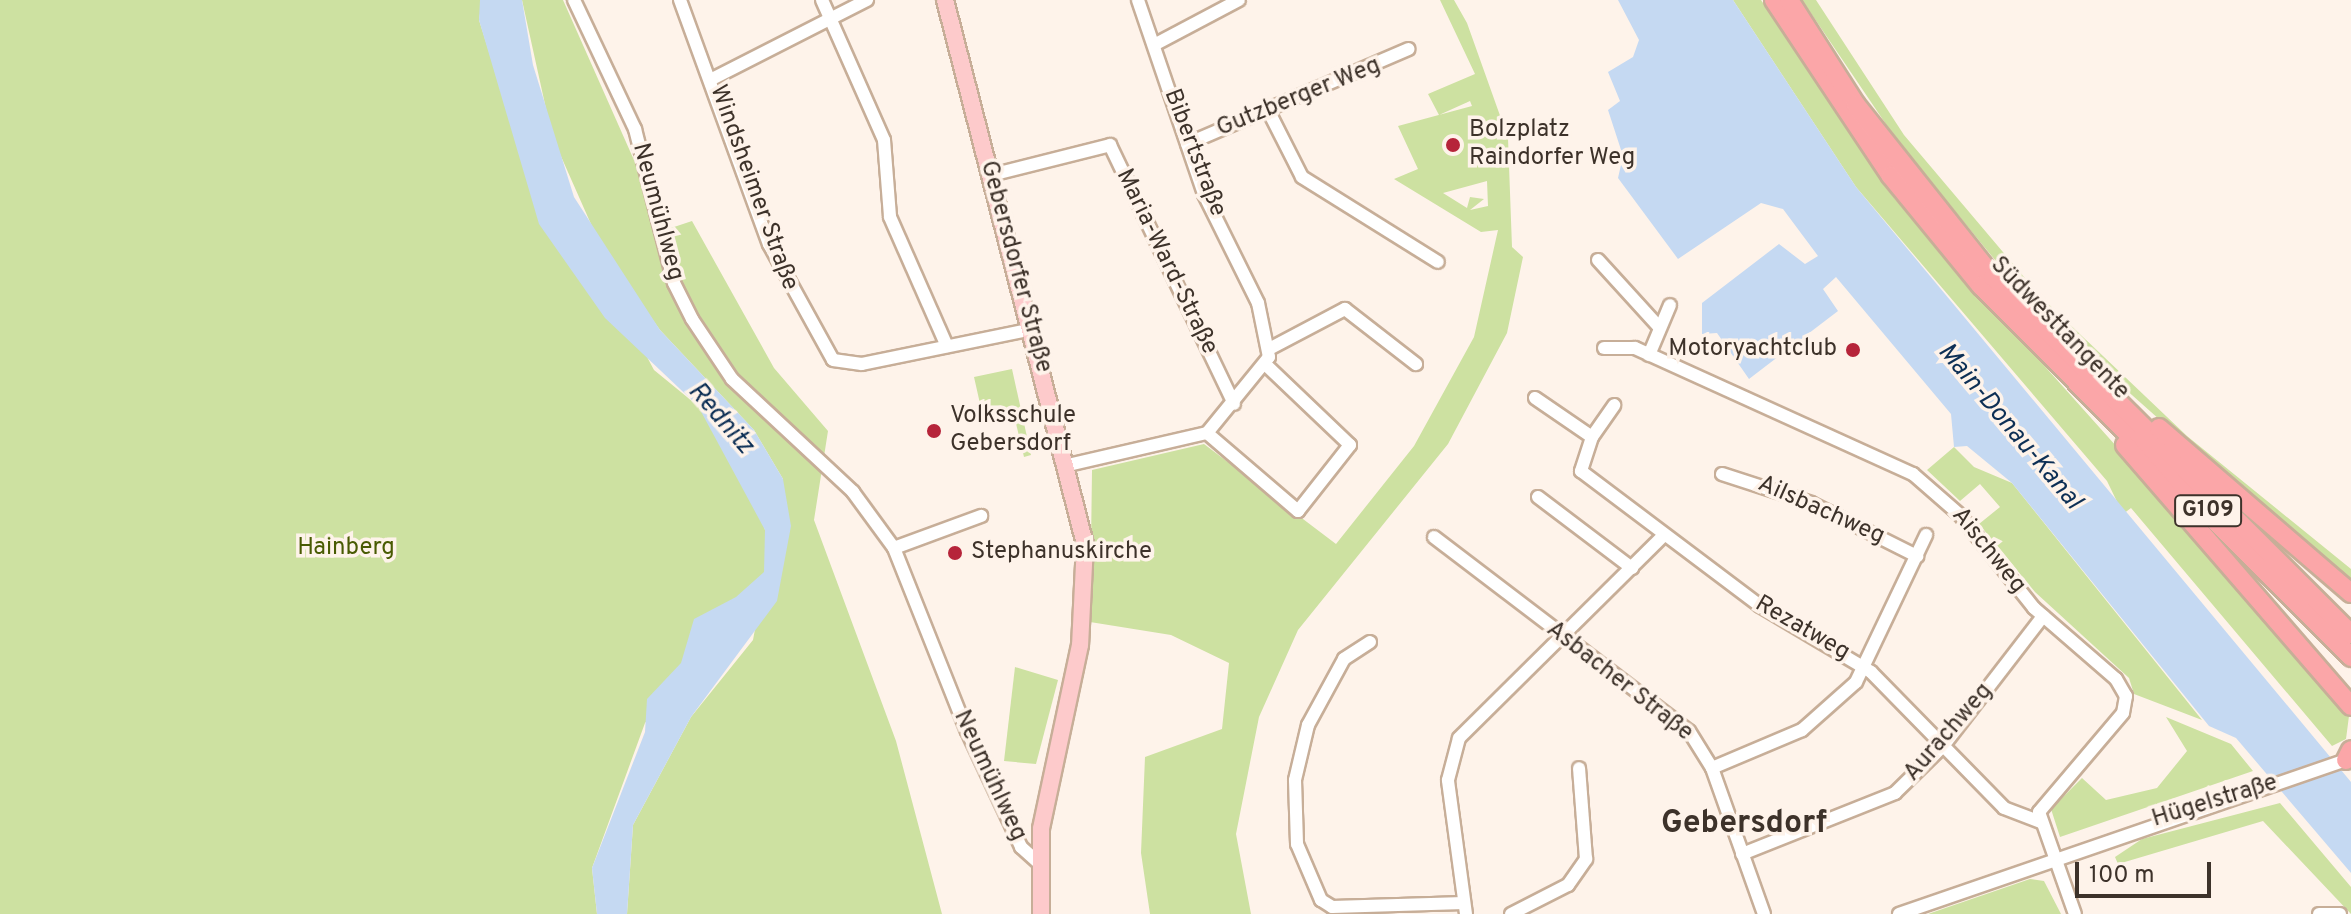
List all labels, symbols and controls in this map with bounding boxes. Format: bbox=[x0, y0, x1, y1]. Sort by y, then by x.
street label: Gutzberger Weg bbox=[1213, 52, 1385, 144]
street label: Windsheimer Straße bbox=[702, 81, 804, 295]
street label: Bibertstraße bbox=[1157, 85, 1231, 221]
place label: Bolzplatz Raindorfer Weg bbox=[1469, 117, 1636, 173]
marker: Bolzplatz Raindorfer Weg bbox=[1444, 136, 1462, 154]
street label: Neumühlweg bbox=[625, 140, 689, 284]
street label: Gebersdorfer Straße bbox=[973, 158, 1057, 376]
street label: Maria-Ward-Straße bbox=[1109, 165, 1223, 359]
street label: Südwesttangente bbox=[1983, 251, 2135, 407]
place label: Motoryachtclub bbox=[1668, 336, 1837, 364]
water label: Main-Donau-Kanal bbox=[1930, 337, 2088, 517]
marker: Motoryachtclub bbox=[1844, 341, 1862, 359]
water label: Rednitz bbox=[680, 377, 760, 461]
place label: Volksschule Gebersdorf bbox=[950, 403, 1076, 459]
marker: Volksschule Gebersdorf bbox=[925, 422, 943, 440]
street label: Ailsbachweg bbox=[1753, 470, 1889, 552]
road number: G109 bbox=[2174, 493, 2242, 529]
street label: Aischweg bbox=[1945, 502, 2031, 600]
park label: Hainberg bbox=[297, 535, 395, 563]
place label: Stephanuskirche bbox=[971, 539, 1152, 567]
marker: Stephanuskirche bbox=[946, 544, 964, 562]
street label: Rezatweg bbox=[1749, 590, 1855, 668]
street label: Asbacher Straße bbox=[1540, 616, 1698, 748]
street label: Aurachweg bbox=[1899, 678, 1999, 788]
street label: Neumühlweg bbox=[946, 706, 1032, 846]
street label: Hügelstraße bbox=[2149, 769, 2281, 835]
district label: Gebersdorf bbox=[1661, 805, 1827, 843]
scale bar bbox=[2079, 846, 2215, 896]
text: 100 m bbox=[2089, 861, 2155, 891]

